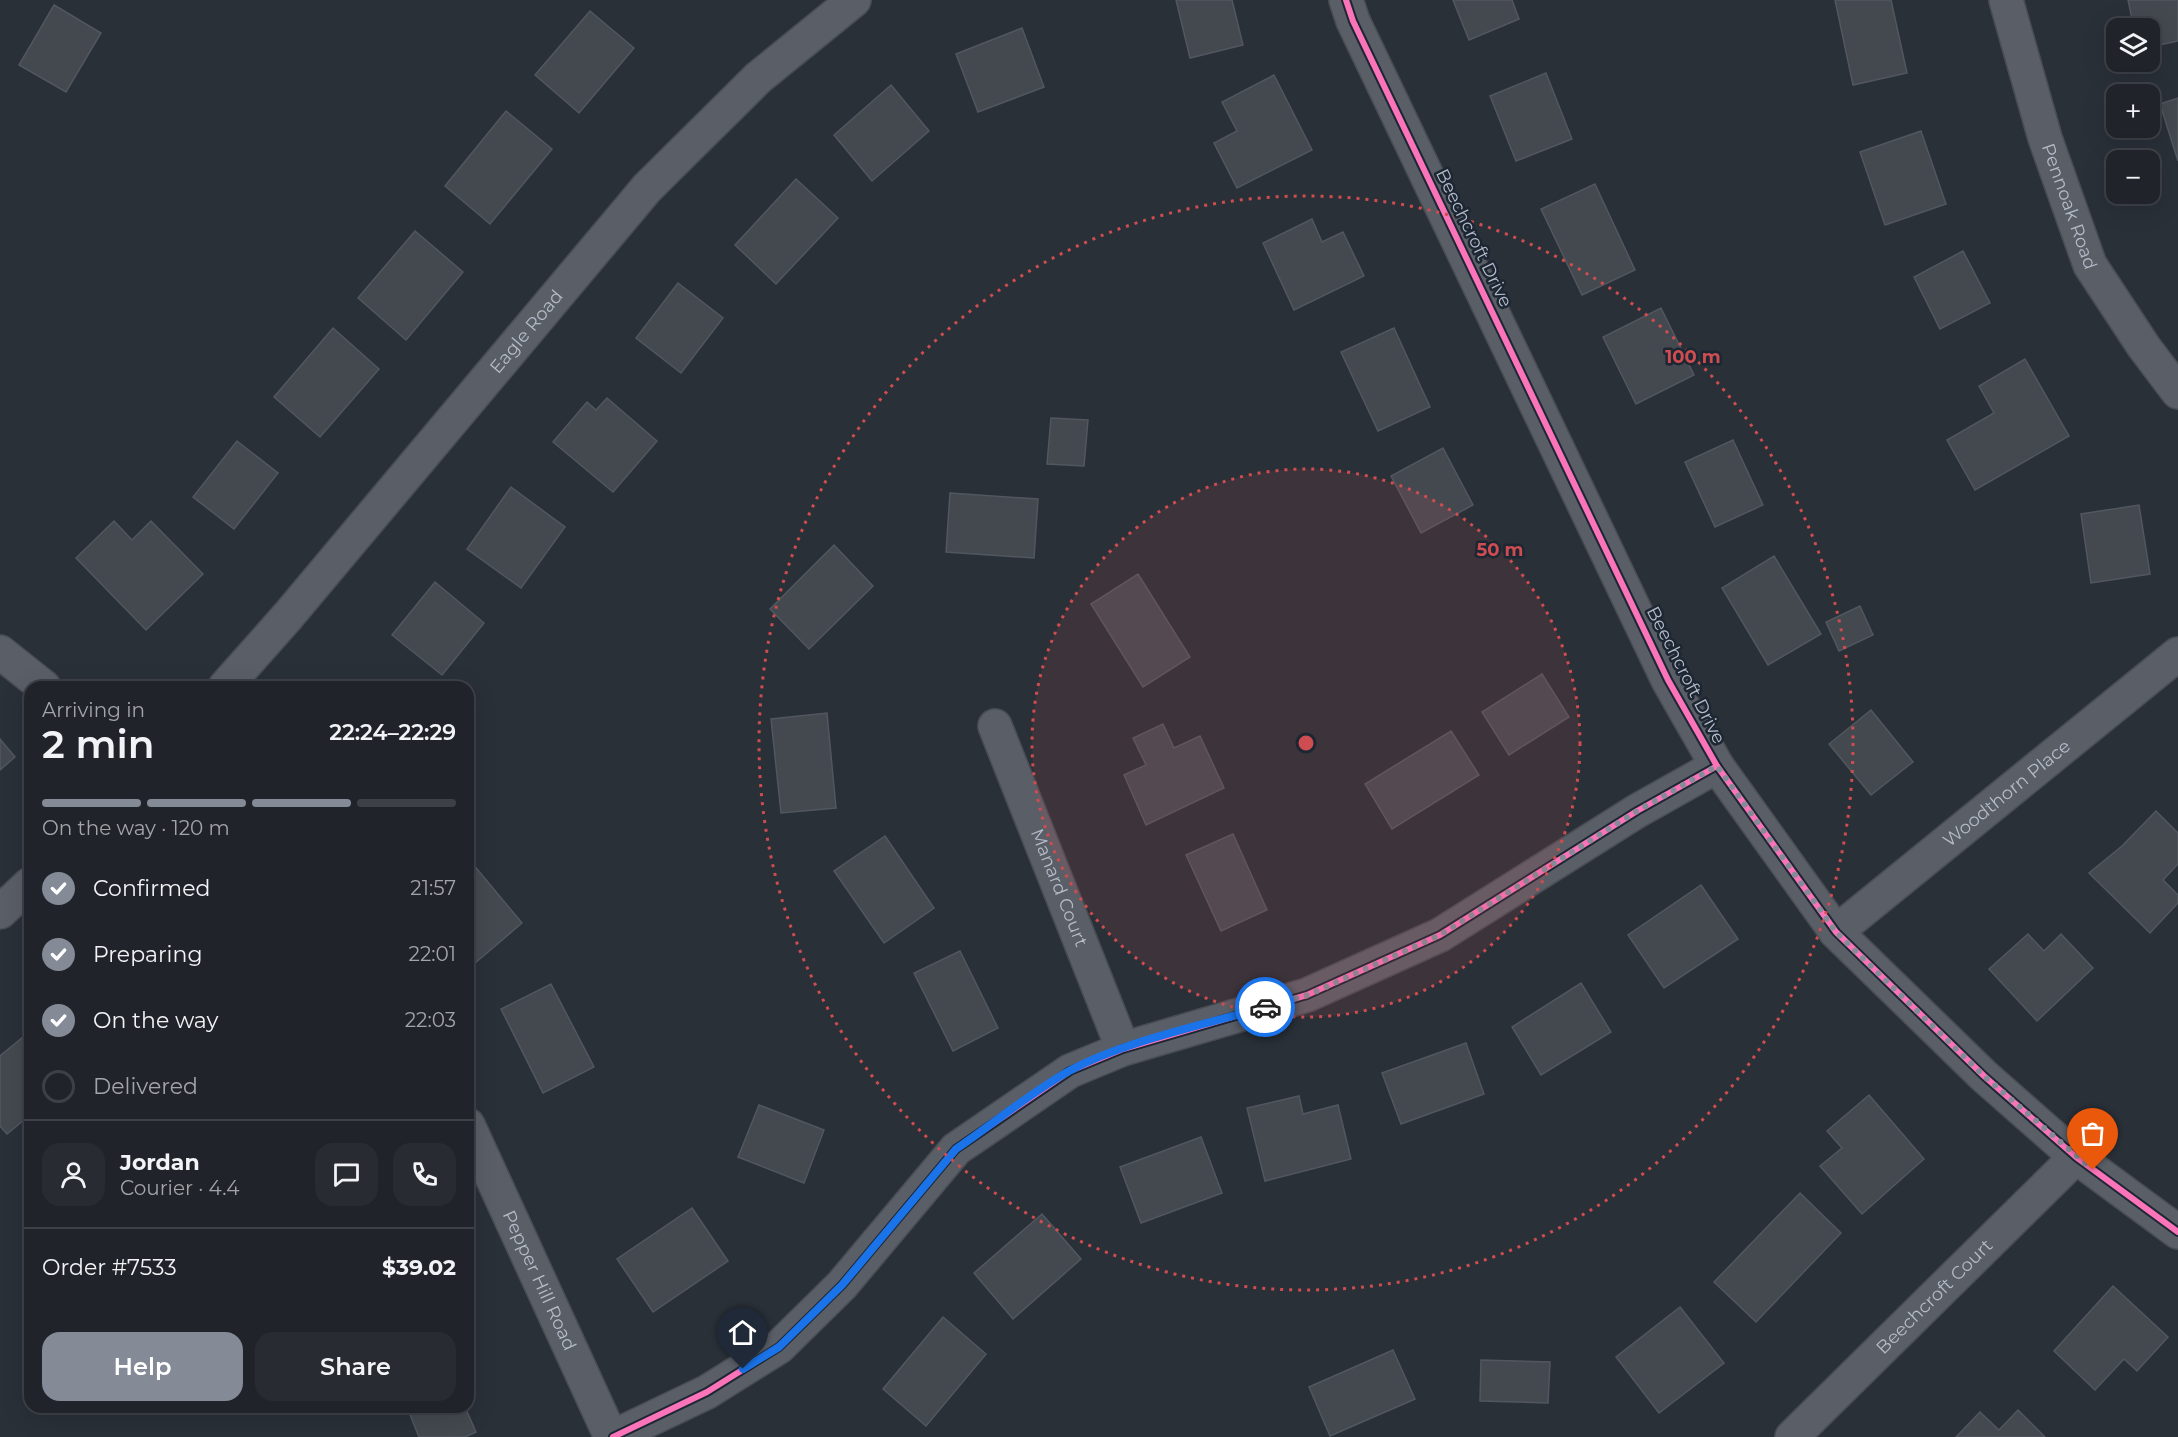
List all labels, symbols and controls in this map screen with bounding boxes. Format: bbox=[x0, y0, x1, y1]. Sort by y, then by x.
map controls bbox=[2106, 18, 2160, 204]
button: layers bbox=[2106, 18, 2160, 72]
button: + bbox=[2106, 84, 2160, 138]
street label: Pennoak Road bbox=[2037, 140, 2102, 272]
button: − bbox=[2106, 150, 2160, 204]
street label: Beechcroft Drive bbox=[1431, 165, 1517, 311]
street label: Eagle Road bbox=[485, 285, 568, 378]
text: 100 m bbox=[1665, 346, 1721, 368]
text: 50 m bbox=[1477, 539, 1523, 561]
street label: Beechcroft Drive bbox=[1642, 603, 1730, 747]
text: Arriving in bbox=[42, 698, 145, 722]
text: 22:24–22:29 bbox=[329, 719, 456, 746]
text: 2 min bbox=[42, 720, 155, 768]
centre of rings bbox=[1296, 733, 1316, 753]
street label: Woodthorn Place bbox=[1939, 735, 2075, 852]
text: On the way · 120 m bbox=[42, 816, 230, 840]
street label: Manard Court bbox=[1026, 826, 1092, 950]
icon: check bbox=[42, 872, 75, 905]
text: Confirmed bbox=[93, 875, 210, 902]
text: 21:57 bbox=[410, 876, 456, 900]
icon: check bbox=[42, 938, 75, 971]
text: Preparing bbox=[93, 941, 202, 968]
text: 22:01 bbox=[409, 942, 456, 966]
courier bbox=[1235, 977, 1295, 1037]
icon: car bbox=[1249, 991, 1282, 1024]
icon: check bbox=[42, 1004, 75, 1037]
text: On the way bbox=[93, 1007, 218, 1034]
text: 22:03 bbox=[405, 1008, 456, 1032]
text: Delivered bbox=[93, 1073, 198, 1100]
pin bbox=[2067, 1108, 2118, 1170]
icon: bag bbox=[2076, 1117, 2109, 1150]
button: person bbox=[42, 1143, 105, 1206]
button: chat bbox=[315, 1143, 378, 1206]
button: phone bbox=[393, 1143, 456, 1206]
text: Jordan bbox=[120, 1149, 200, 1176]
text: Courier · 4.4 bbox=[120, 1176, 239, 1200]
street label: Pepper Hill Road bbox=[498, 1207, 581, 1354]
street label: Beechcroft Court bbox=[1872, 1234, 1997, 1359]
text: Order #7533 bbox=[42, 1254, 177, 1281]
text: $39.02 bbox=[382, 1254, 456, 1281]
pin bbox=[717, 1307, 768, 1369]
icon: home bbox=[726, 1316, 759, 1349]
button: Help bbox=[42, 1332, 243, 1401]
button: Share bbox=[255, 1332, 456, 1401]

